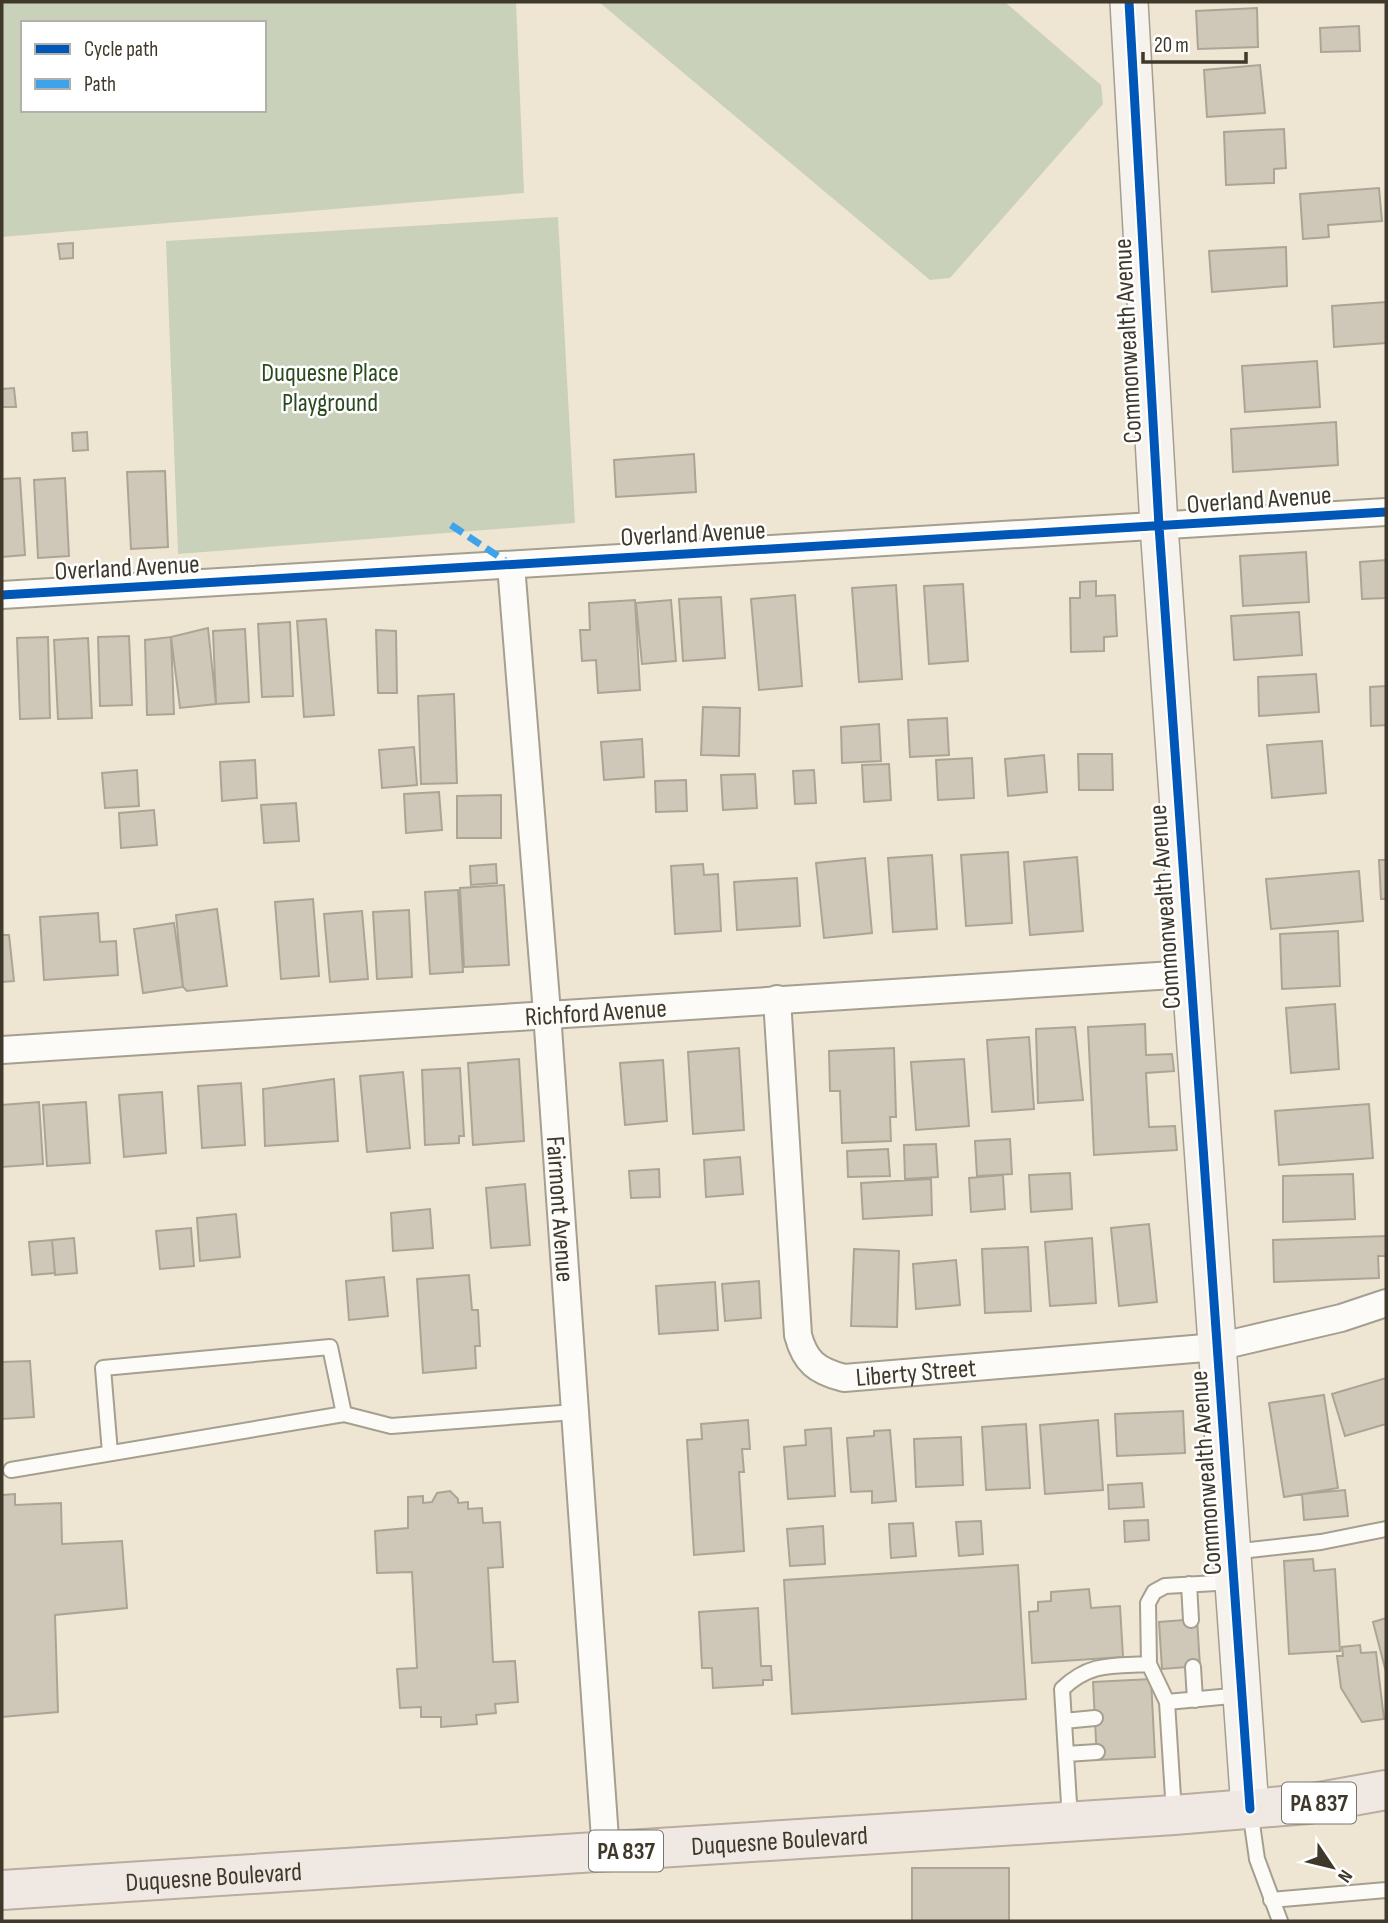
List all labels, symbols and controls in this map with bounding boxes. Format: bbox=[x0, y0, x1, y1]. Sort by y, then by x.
legend bbox=[21, 21, 266, 112]
scale bar bbox=[1143, 21, 1246, 65]
text: 20 m bbox=[1154, 33, 1189, 58]
text: Cycle path bbox=[84, 37, 158, 62]
text: Path bbox=[84, 72, 116, 97]
street label: Commonwealth Avenue bbox=[1108, 238, 1149, 444]
park label: Duquesne Place Playground bbox=[261, 358, 399, 419]
street label: Overland Avenue bbox=[1186, 480, 1333, 521]
street label: Overland Avenue bbox=[620, 515, 766, 554]
street label: Overland Avenue bbox=[54, 549, 200, 588]
street label: Commonwealth Avenue bbox=[1143, 804, 1188, 1010]
street label: Richford Avenue bbox=[524, 993, 668, 1033]
street label: Fairmont Avenue bbox=[539, 1135, 580, 1283]
street label: Liberty Street bbox=[855, 1353, 977, 1394]
street label: Commonwealth Avenue bbox=[1184, 1370, 1229, 1576]
road number: PA 837 bbox=[1282, 1782, 1356, 1824]
street label: Duquesne Boulevard bbox=[690, 1821, 869, 1863]
road number: PA 837 bbox=[589, 1830, 663, 1872]
north arrow bbox=[1297, 1832, 1367, 1902]
street label: Duquesne Boulevard bbox=[124, 1857, 303, 1899]
text: N bbox=[1332, 1865, 1357, 1887]

